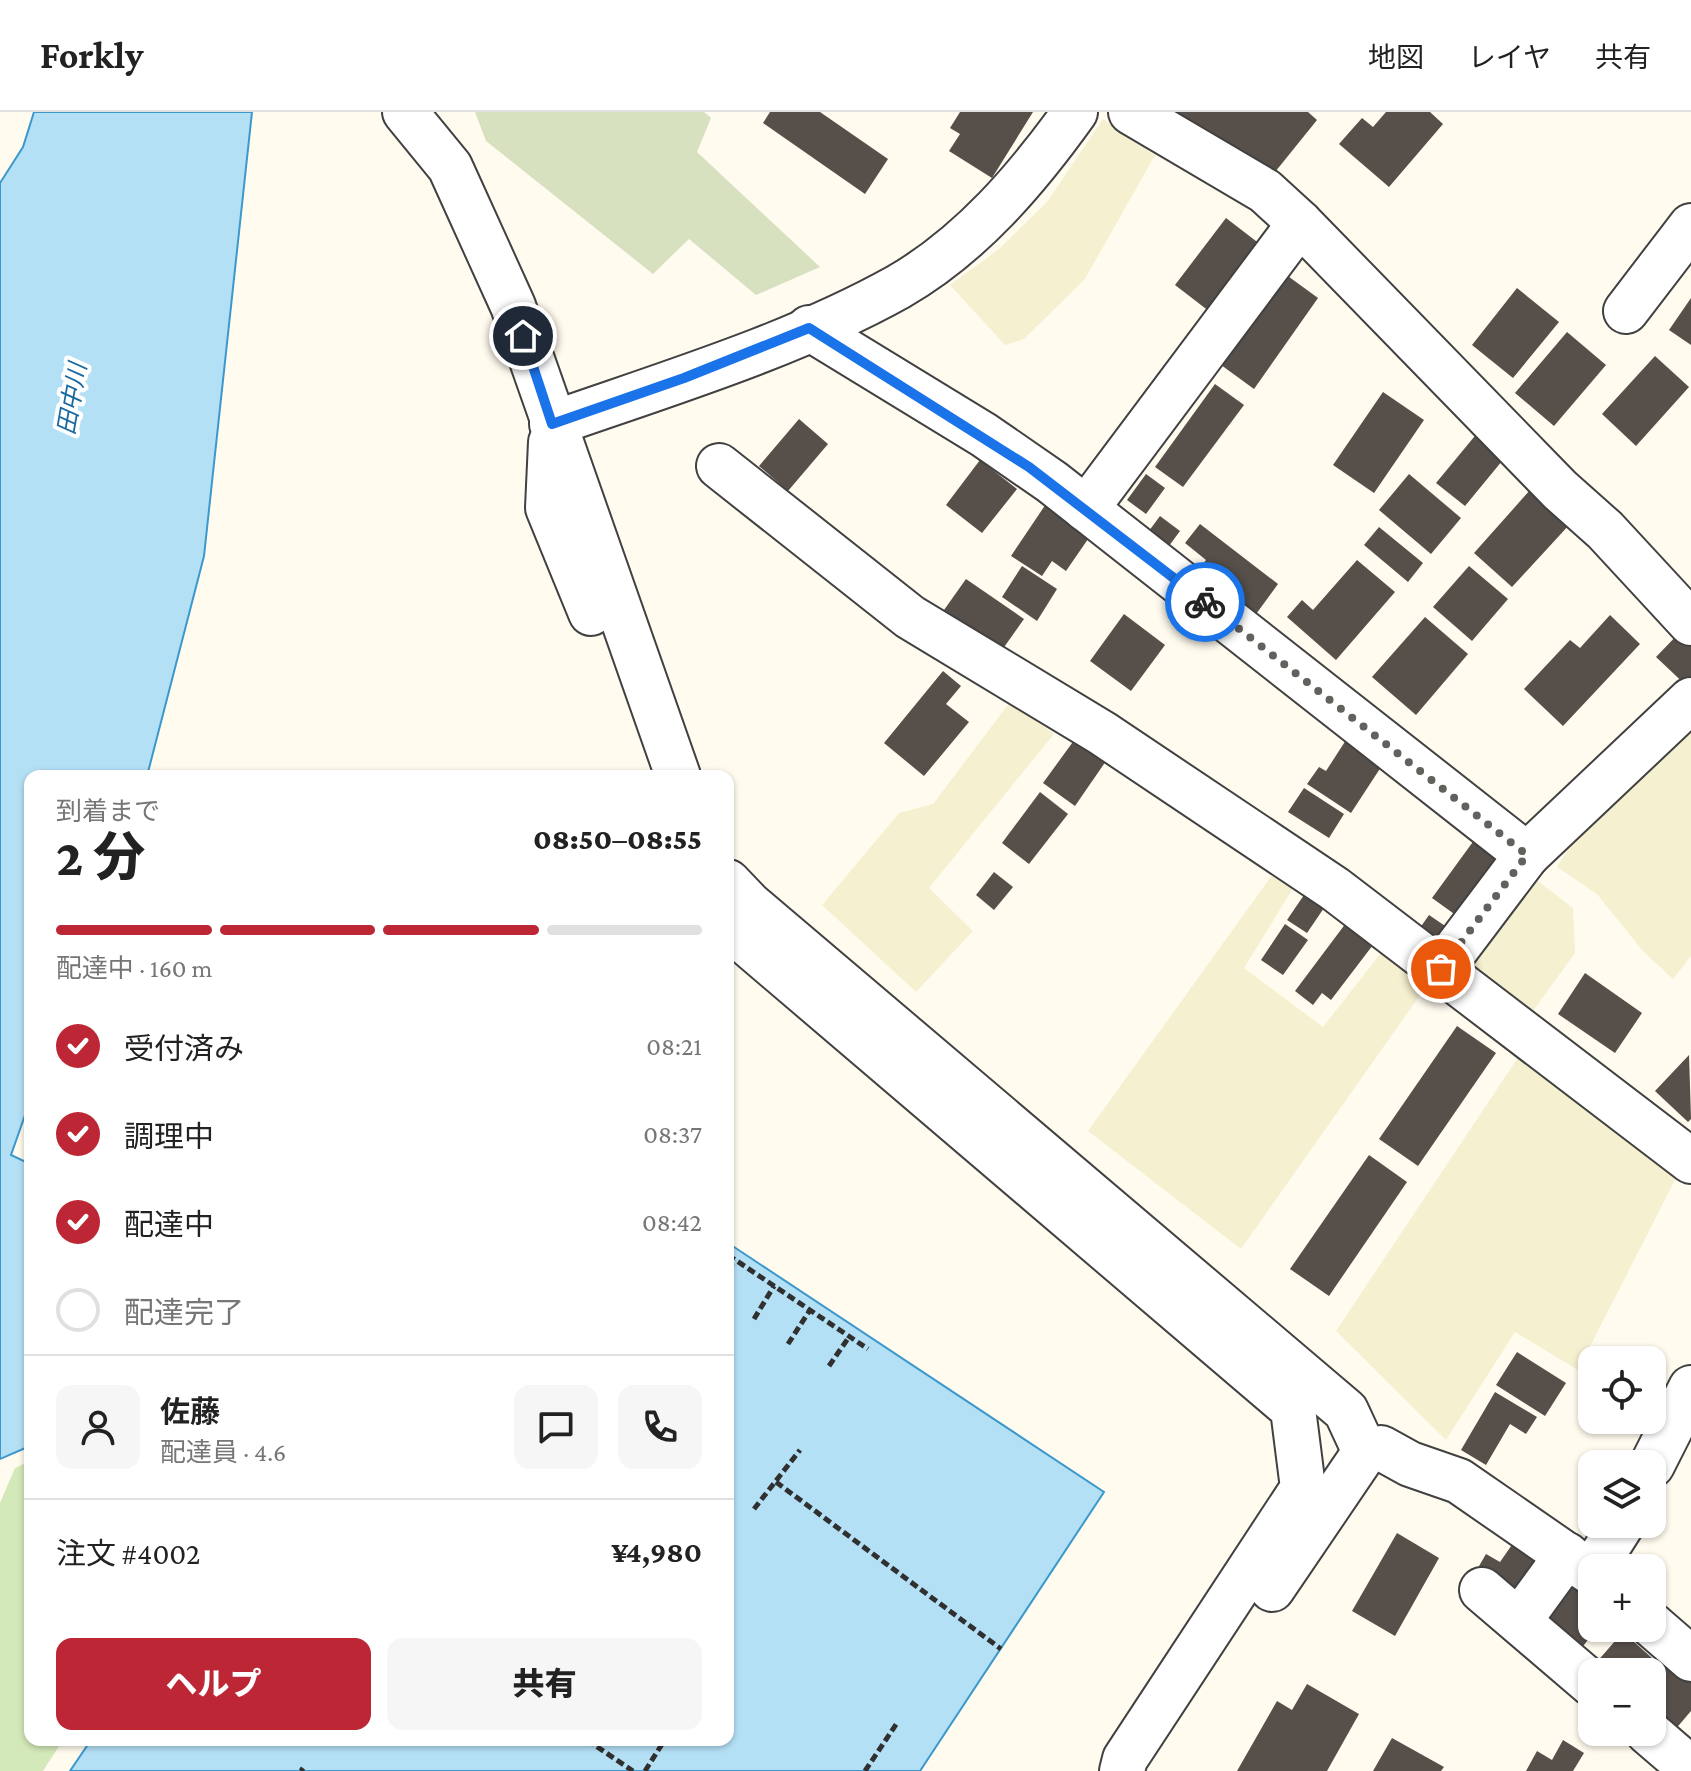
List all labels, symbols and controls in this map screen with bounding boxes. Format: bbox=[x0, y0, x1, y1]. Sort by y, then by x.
text: Forkly bbox=[40, 34, 143, 76]
text: 地図 bbox=[1368, 42, 1424, 73]
text: レイヤ bbox=[1468, 42, 1551, 73]
text: 共有 bbox=[1595, 42, 1651, 73]
pin bbox=[489, 302, 557, 370]
icon: home bbox=[501, 314, 545, 358]
water label: 田中川 bbox=[52, 358, 92, 437]
courier bbox=[1165, 562, 1245, 642]
icon: bike bbox=[1183, 580, 1227, 624]
text: 到着まで bbox=[56, 797, 160, 826]
text: 08:50–08:55 bbox=[533, 822, 702, 855]
text: 2 分 bbox=[56, 828, 145, 886]
pin bbox=[1407, 935, 1475, 1003]
icon: bag bbox=[1419, 947, 1463, 991]
text: 配達中 · 160 m bbox=[56, 954, 212, 983]
icon: check bbox=[56, 1024, 100, 1068]
text: 受付済み bbox=[124, 1032, 244, 1065]
text: 08:21 bbox=[646, 1032, 702, 1061]
icon: check bbox=[56, 1112, 100, 1156]
text: 調理中 bbox=[124, 1120, 214, 1153]
text: 08:37 bbox=[643, 1120, 702, 1149]
icon: check bbox=[56, 1200, 100, 1244]
text: 配達中 bbox=[124, 1208, 214, 1241]
text: 08:42 bbox=[642, 1208, 702, 1237]
text: 配達完了 bbox=[124, 1296, 244, 1329]
map controls bbox=[1578, 1346, 1666, 1746]
button: locate bbox=[1578, 1346, 1666, 1434]
button: person bbox=[56, 1385, 140, 1469]
button: chat bbox=[514, 1385, 598, 1469]
button: phone bbox=[618, 1385, 702, 1469]
text: 佐藤 bbox=[160, 1395, 220, 1428]
text: 配達員 · 4.6 bbox=[160, 1438, 286, 1467]
button: layers bbox=[1578, 1450, 1666, 1538]
text: ¥4,980 bbox=[611, 1535, 702, 1568]
text: 注文 #4002 bbox=[56, 1537, 200, 1570]
button: + bbox=[1578, 1554, 1666, 1642]
button: ヘルプ bbox=[56, 1638, 371, 1730]
button: 共有 bbox=[387, 1638, 702, 1730]
button: − bbox=[1578, 1658, 1666, 1746]

